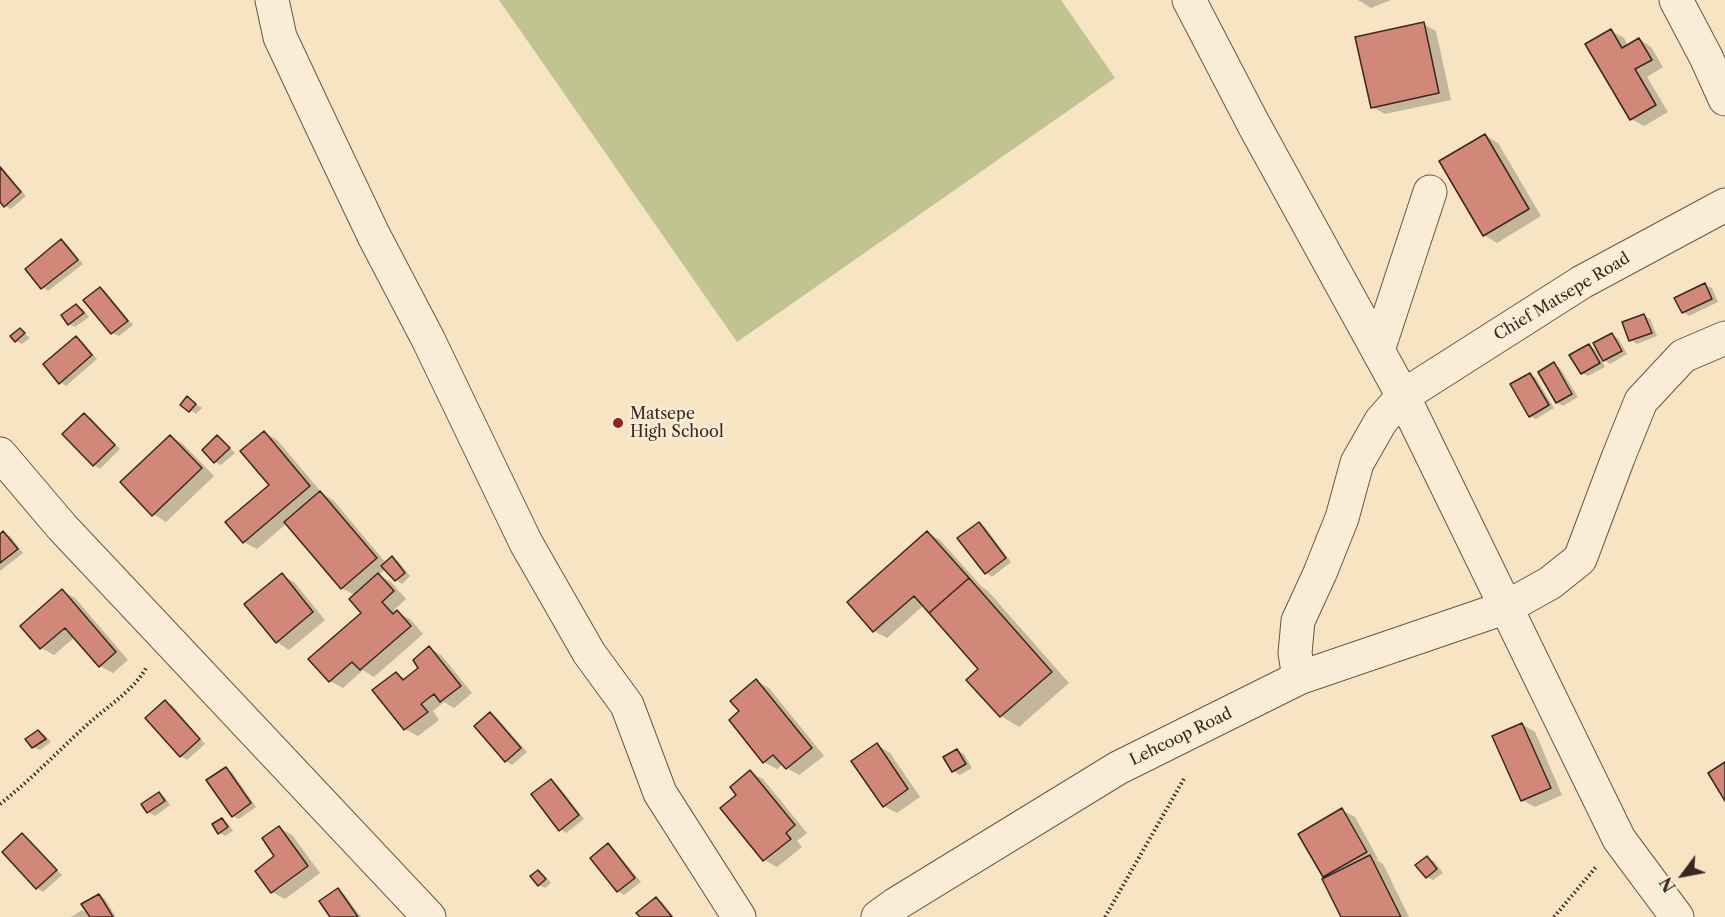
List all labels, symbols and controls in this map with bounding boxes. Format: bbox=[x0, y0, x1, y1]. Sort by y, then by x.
street label: Chief Matsepe Road bbox=[1491, 249, 1633, 345]
place label: Matsepe High School bbox=[630, 404, 724, 442]
marker: Matsepe High School bbox=[611, 416, 625, 430]
street label: Lehcoop Road bbox=[1127, 704, 1235, 770]
north arrow bbox=[1653, 845, 1713, 905]
text: N bbox=[1656, 873, 1680, 896]

